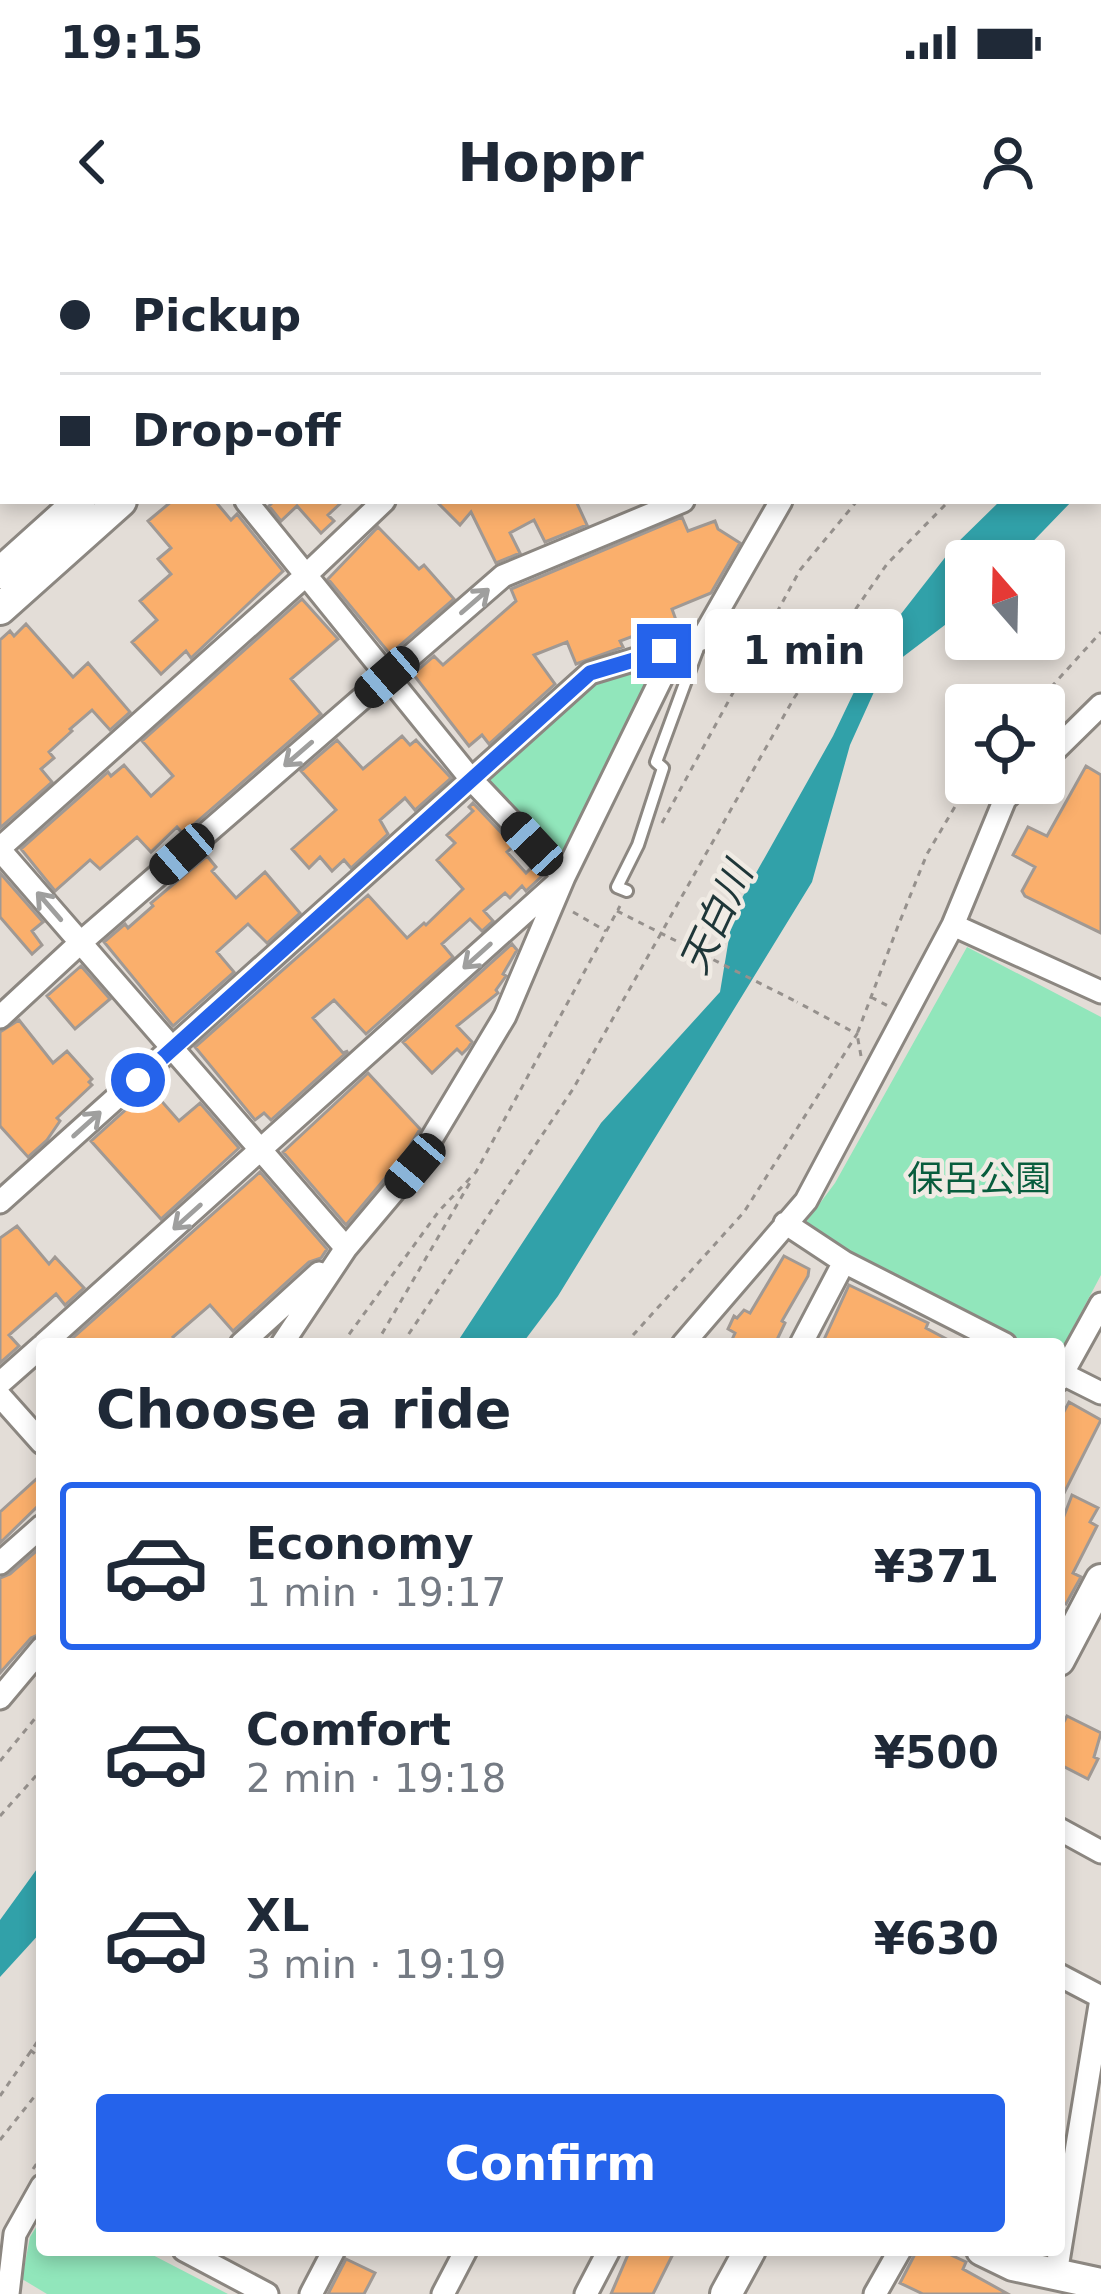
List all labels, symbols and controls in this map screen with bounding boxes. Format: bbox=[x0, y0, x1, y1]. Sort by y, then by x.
text: 19:15 bbox=[60, 16, 203, 69]
icon: back bbox=[60, 129, 126, 195]
icon: person bbox=[975, 129, 1041, 195]
text: Hoppr bbox=[457, 131, 644, 194]
text: Pickup bbox=[132, 289, 301, 342]
text: Drop-off bbox=[132, 404, 341, 457]
north arrow bbox=[945, 540, 1065, 660]
map controls bbox=[945, 540, 1065, 804]
one-way arrow bbox=[459, 587, 490, 615]
callout: 1 min bbox=[706, 609, 904, 693]
route end bbox=[637, 624, 691, 678]
text: 1 min bbox=[743, 628, 865, 673]
car bbox=[348, 640, 426, 714]
button: locate bbox=[945, 684, 1065, 804]
one-way arrow bbox=[283, 740, 314, 767]
car bbox=[494, 805, 570, 883]
car bbox=[143, 817, 221, 891]
water label: 天白川 bbox=[671, 852, 763, 981]
one-way arrow bbox=[35, 892, 63, 922]
one-way arrow bbox=[462, 942, 492, 969]
route start bbox=[111, 1053, 165, 1107]
one-way arrow bbox=[72, 1111, 102, 1139]
car bbox=[378, 1127, 452, 1205]
park label: 保呂公園 bbox=[907, 1158, 1051, 1199]
one-way arrow bbox=[172, 1203, 203, 1230]
text: Choose a ride bbox=[96, 1378, 512, 1441]
icon: car bbox=[102, 1512, 210, 1620]
text: Economy bbox=[246, 1517, 474, 1570]
text: ¥371 bbox=[874, 1540, 999, 1593]
text: 1 min · 19:17 bbox=[246, 1570, 506, 1615]
icon: car bbox=[102, 1698, 210, 1806]
text: Comfort bbox=[246, 1703, 451, 1756]
text: ¥500 bbox=[874, 1726, 999, 1779]
text: 2 min · 19:18 bbox=[246, 1756, 506, 1801]
icon: car bbox=[102, 1884, 210, 1992]
text: XL bbox=[246, 1889, 309, 1942]
text: ¥630 bbox=[874, 1912, 999, 1965]
text: 3 min · 19:19 bbox=[246, 1942, 506, 1987]
button: Confirm bbox=[96, 2094, 1005, 2232]

